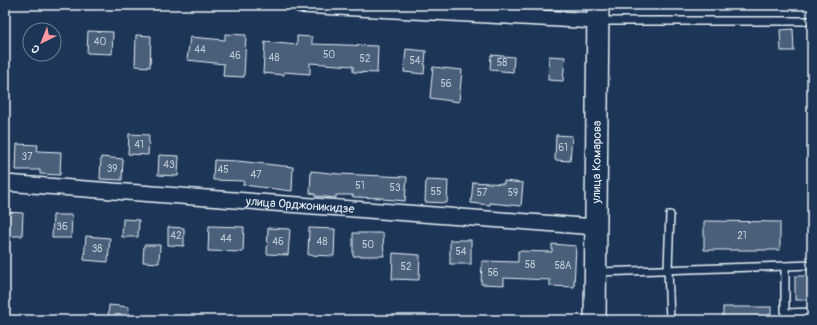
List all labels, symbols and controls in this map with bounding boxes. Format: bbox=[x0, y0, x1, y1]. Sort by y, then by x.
north arrow bbox=[22, 22, 62, 62]
house number: 40 bbox=[94, 36, 106, 48]
text: С bbox=[28, 42, 42, 56]
house number: 44 bbox=[194, 44, 206, 56]
house number: 50 bbox=[323, 49, 335, 61]
house number: 46 bbox=[229, 50, 241, 62]
house number: 48 bbox=[269, 52, 279, 64]
house number: 52 bbox=[359, 53, 371, 65]
house number: 54 bbox=[409, 55, 421, 67]
house number: 58 bbox=[497, 57, 507, 69]
house number: 56 bbox=[440, 78, 452, 90]
street label: улица Комарова bbox=[589, 120, 604, 205]
house number: 41 bbox=[134, 139, 144, 151]
house number: 61 bbox=[558, 142, 568, 154]
house number: 37 bbox=[22, 151, 33, 163]
house number: 43 bbox=[163, 159, 175, 171]
house number: 39 bbox=[107, 163, 117, 175]
house number: 45 bbox=[217, 164, 229, 176]
house number: 47 bbox=[250, 169, 262, 181]
house number: 51 bbox=[355, 180, 365, 192]
house number: 53 bbox=[390, 182, 401, 194]
house number: 55 bbox=[431, 186, 441, 198]
house number: 57 bbox=[477, 187, 488, 199]
house number: 59 bbox=[508, 187, 518, 199]
street label: улица Орджоникидзе bbox=[244, 193, 355, 217]
house number: 36 bbox=[56, 221, 68, 233]
house number: 42 bbox=[170, 230, 182, 242]
house number: 21 bbox=[737, 230, 747, 242]
house number: 44 bbox=[220, 233, 232, 245]
house number: 46 bbox=[272, 236, 284, 248]
house number: 48 bbox=[317, 236, 327, 248]
house number: 50 bbox=[362, 239, 374, 251]
house number: 38 bbox=[92, 243, 102, 255]
house number: 54 bbox=[455, 246, 467, 258]
house number: 58 bbox=[525, 259, 535, 271]
house number: 58А bbox=[555, 260, 572, 272]
house number: 52 bbox=[400, 261, 412, 273]
house number: 56 bbox=[487, 267, 499, 279]

